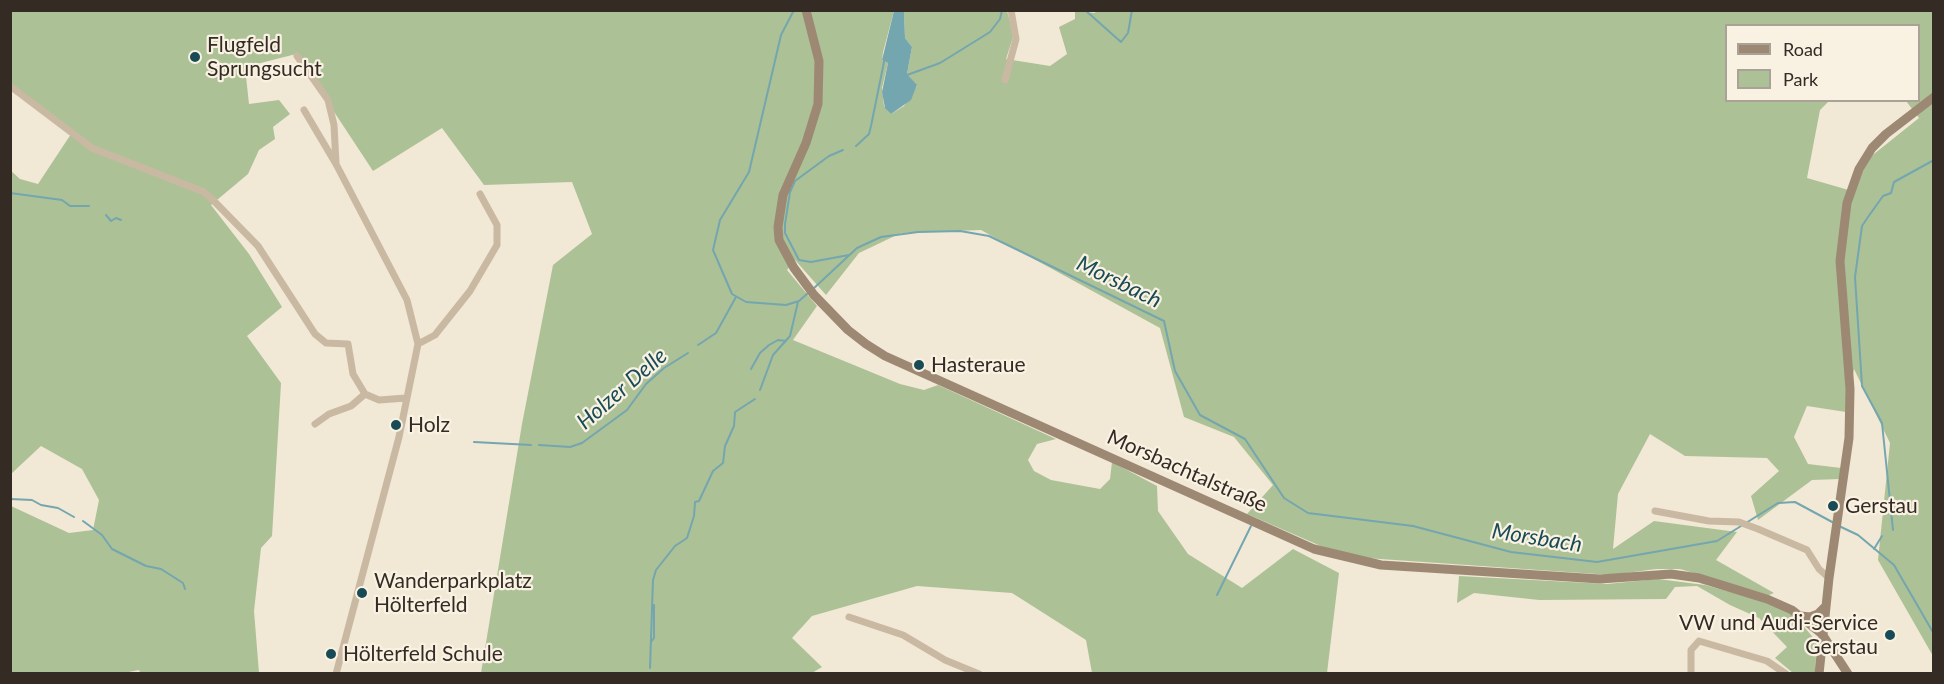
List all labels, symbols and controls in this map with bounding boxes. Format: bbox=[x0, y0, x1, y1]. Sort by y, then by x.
legend bbox=[1725, 24, 1920, 102]
place label: Flugfeld Sprungsucht bbox=[207, 32, 322, 82]
text: Road bbox=[1783, 38, 1823, 60]
marker: Flugfeld Sprungsucht bbox=[188, 50, 202, 64]
text: Park bbox=[1783, 68, 1818, 90]
water label: Morsbach bbox=[1072, 250, 1166, 314]
water label: Holzer Delle bbox=[572, 343, 672, 435]
place label: Hasteraue bbox=[931, 352, 1026, 378]
marker: Hasteraue bbox=[912, 358, 926, 372]
place label: Holz bbox=[408, 412, 450, 438]
marker: Holz bbox=[389, 418, 403, 432]
street label: Morsbachtalstraße bbox=[1103, 424, 1271, 518]
place label: Gerstau bbox=[1845, 493, 1918, 519]
marker: Gerstau bbox=[1826, 499, 1840, 513]
water label: Morsbach bbox=[1490, 518, 1584, 558]
place label: Wanderparkplatz Hölterfeld bbox=[374, 568, 532, 618]
marker: Wanderparkplatz Hölterfeld bbox=[355, 586, 369, 600]
place label: VW und Audi-Service Gerstau bbox=[1679, 610, 1878, 660]
marker: VW und Audi-Service Gerstau bbox=[1883, 628, 1897, 642]
place label: Hölterfeld Schule bbox=[343, 641, 503, 667]
marker: Hölterfeld Schule bbox=[324, 647, 338, 661]

